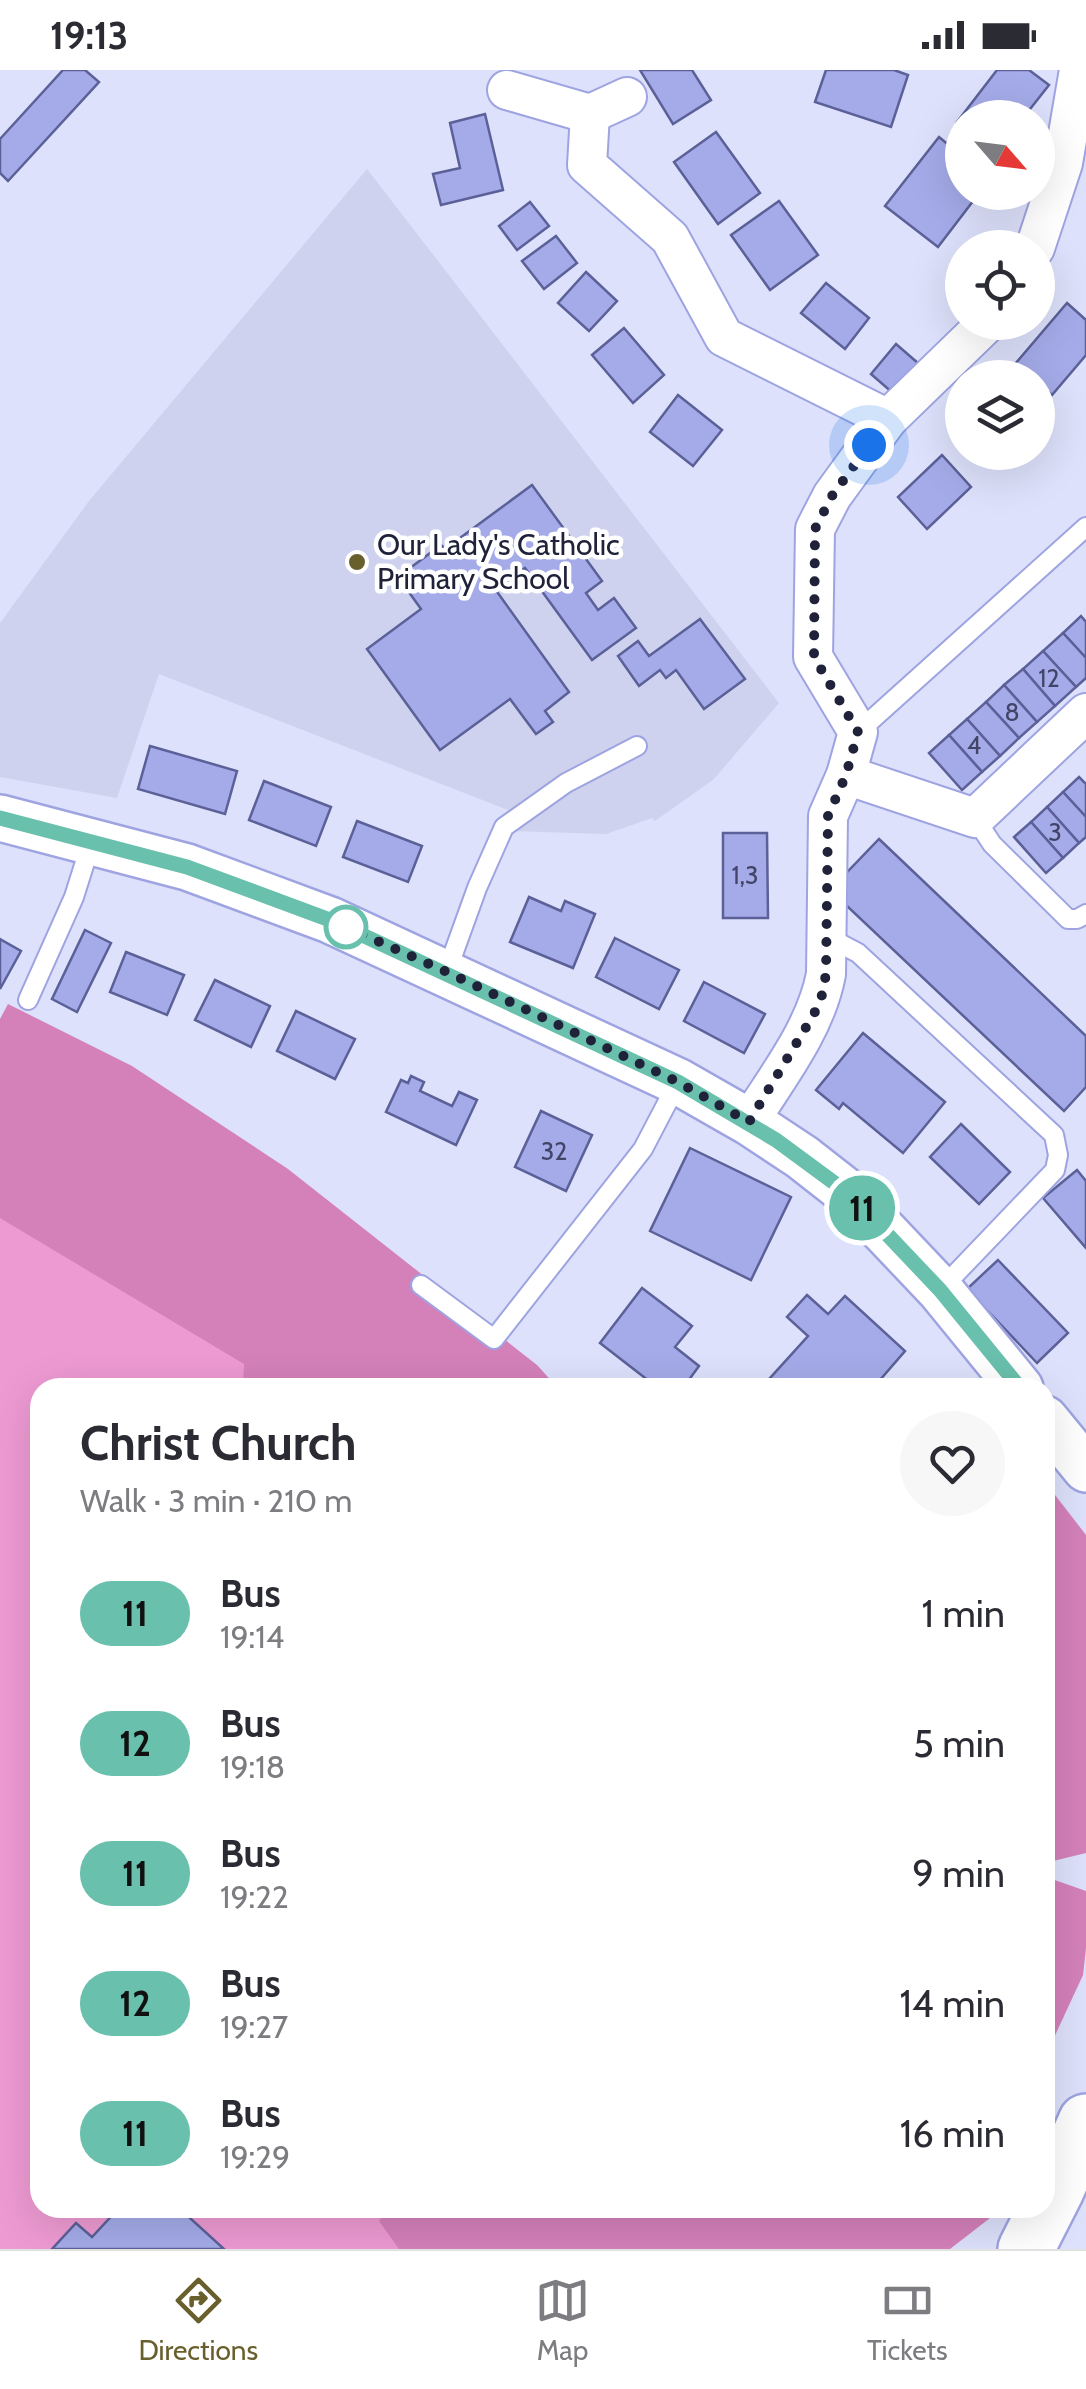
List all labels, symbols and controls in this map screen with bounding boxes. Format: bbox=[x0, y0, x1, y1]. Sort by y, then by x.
text: 19:13 bbox=[50, 12, 128, 59]
north arrow bbox=[945, 100, 1055, 210]
map controls bbox=[945, 100, 1055, 470]
button: locate bbox=[945, 230, 1055, 340]
button: layers bbox=[945, 360, 1055, 470]
your location bbox=[844, 420, 894, 470]
place label: Our Lady's Catholic Primary School bbox=[377, 526, 620, 597]
marker: Our Lady's Catholic Primary School bbox=[346, 551, 368, 573]
house number: 12 bbox=[1038, 663, 1060, 693]
house number: 8 bbox=[1004, 697, 1020, 727]
house number: 4 bbox=[967, 730, 981, 760]
house number: 3 bbox=[1048, 817, 1062, 847]
house number: 1,3 bbox=[731, 860, 759, 890]
unlabelled marker bbox=[325, 906, 367, 948]
house number: 32 bbox=[541, 1136, 567, 1166]
line badge: 11 bbox=[817, 1176, 907, 1240]
text: 11 bbox=[849, 1187, 875, 1230]
button: heart bbox=[900, 1411, 1005, 1516]
text: Christ Church bbox=[80, 1414, 356, 1472]
text: Walk · 3 min · 210 m bbox=[80, 1481, 352, 1520]
text: Bus bbox=[220, 1570, 281, 1617]
text: 1 min bbox=[921, 1590, 1005, 1637]
text: 11 bbox=[122, 1592, 148, 1635]
text: 19:14 bbox=[220, 1617, 284, 1656]
text: Bus bbox=[220, 1700, 281, 1747]
text: 5 min bbox=[913, 1720, 1005, 1767]
text: 12 bbox=[119, 1722, 151, 1765]
text: 19:18 bbox=[220, 1747, 285, 1786]
text: Bus bbox=[220, 1830, 281, 1877]
text: 9 min bbox=[912, 1850, 1005, 1897]
text: 11 bbox=[122, 1852, 148, 1895]
text: 19:22 bbox=[220, 1877, 289, 1916]
text: Bus bbox=[220, 1960, 281, 2007]
text: 14 min bbox=[899, 1980, 1005, 2027]
text: 12 bbox=[119, 1982, 151, 2025]
text: 19:27 bbox=[220, 2007, 288, 2046]
text: Bus bbox=[220, 2090, 281, 2137]
text: 16 min bbox=[900, 2110, 1005, 2157]
text: 11 bbox=[122, 2112, 148, 2155]
text: 19:29 bbox=[220, 2137, 290, 2176]
tab: Directions bbox=[138, 2273, 258, 2367]
tab: Map bbox=[535, 2273, 590, 2367]
tab: Tickets bbox=[867, 2273, 948, 2367]

